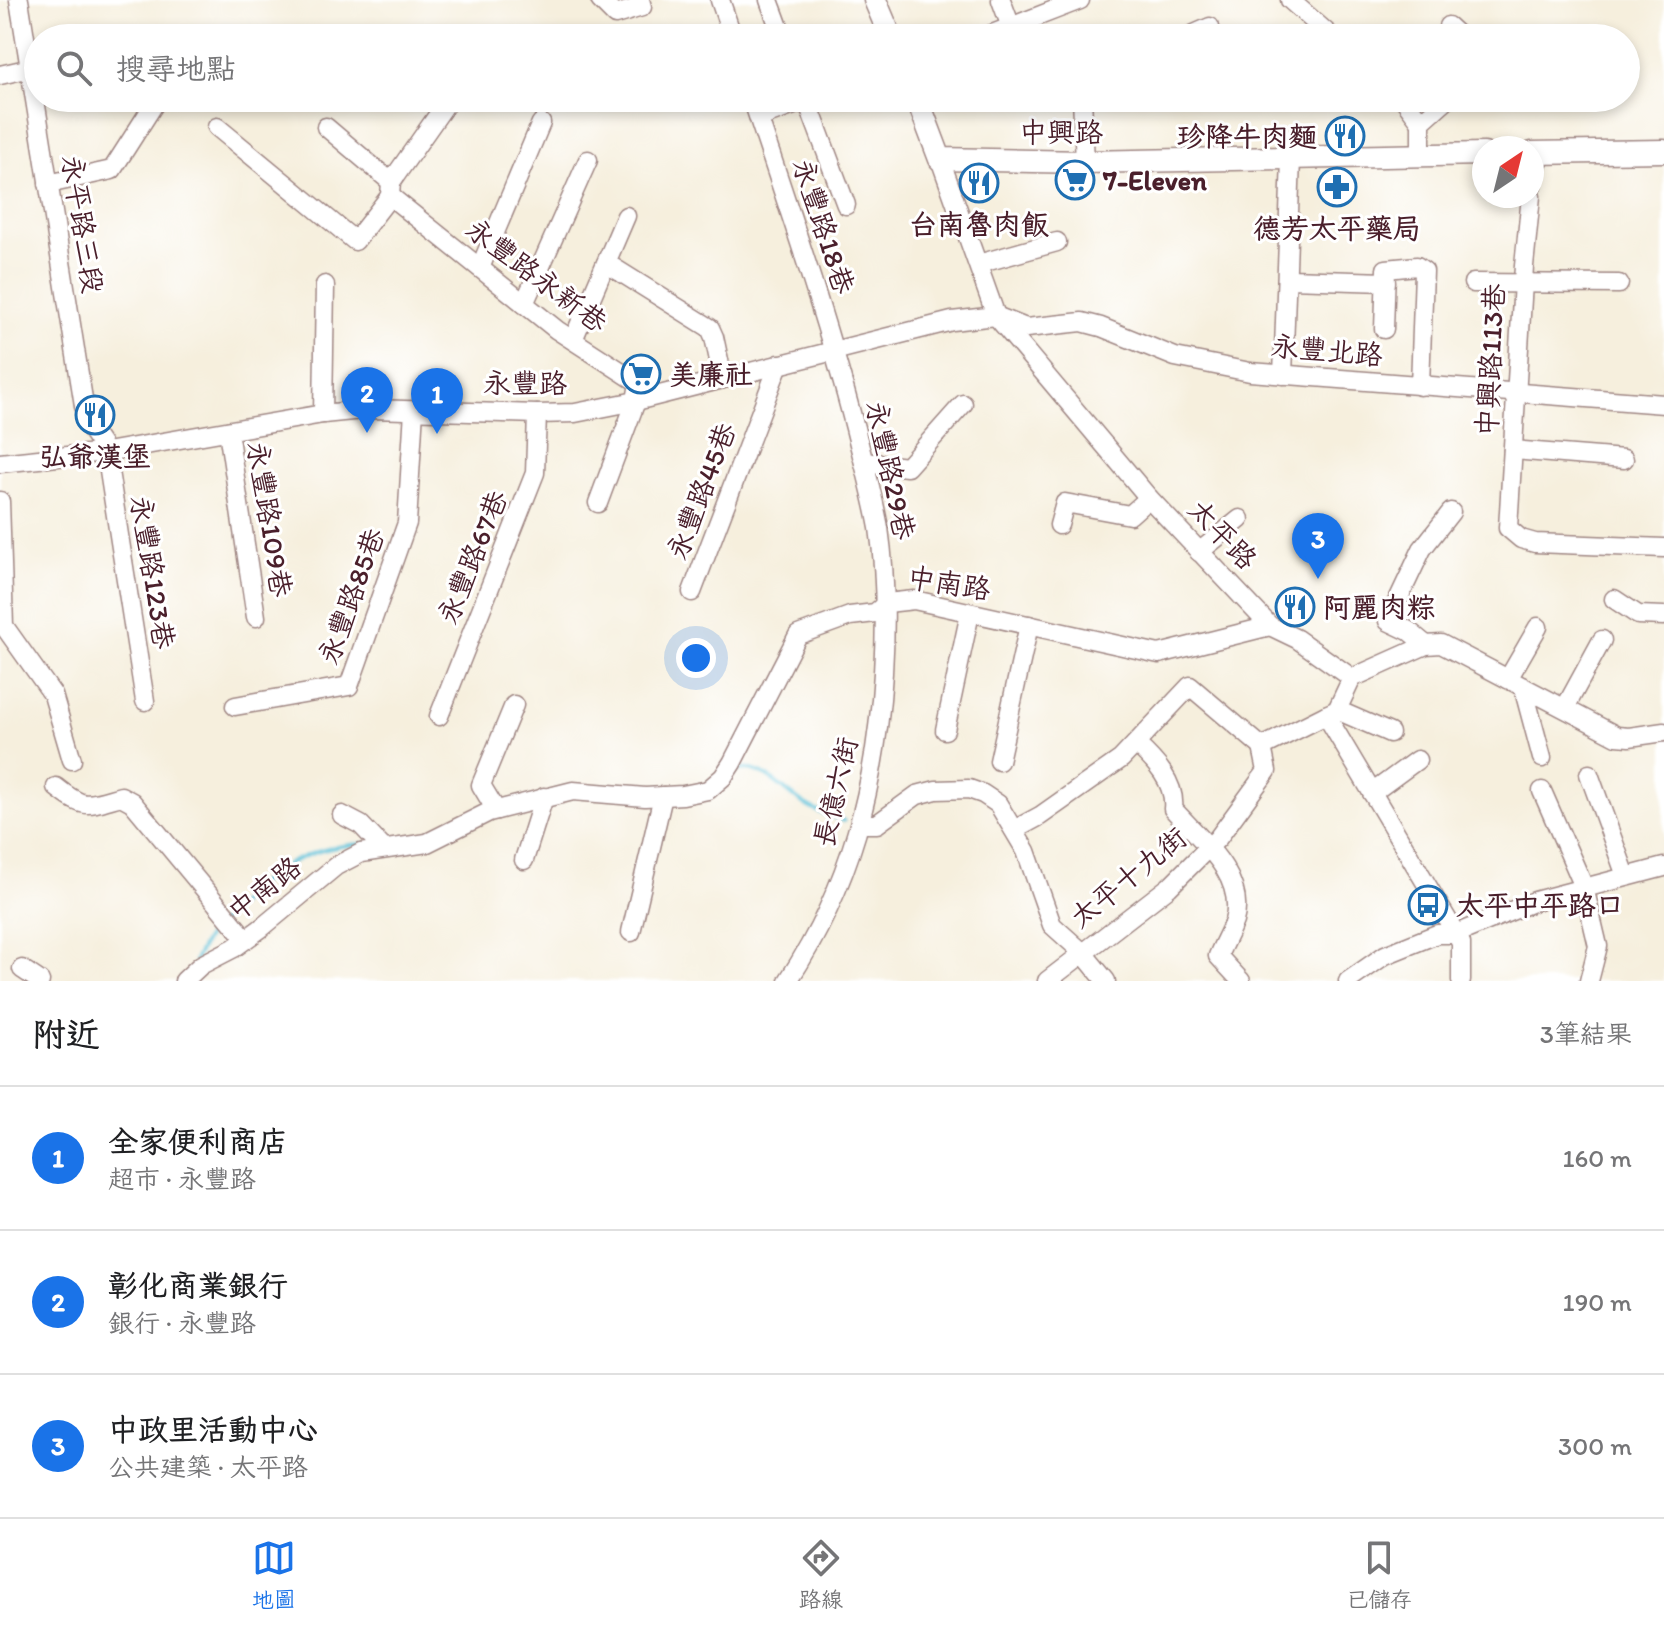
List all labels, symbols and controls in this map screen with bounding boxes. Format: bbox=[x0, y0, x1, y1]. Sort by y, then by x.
search box bbox=[24, 24, 1640, 112]
icon: search bbox=[52, 46, 96, 90]
text: 搜尋地點 bbox=[116, 50, 236, 87]
street label: 中興路 bbox=[1019, 115, 1103, 149]
restaurant icon: 珍降牛肉麵 bbox=[1324, 115, 1366, 157]
place label: 珍降牛肉麵 bbox=[1177, 119, 1317, 153]
north arrow bbox=[1472, 136, 1544, 208]
street label: 永平路三段 bbox=[55, 152, 111, 296]
street label: 永豐路18巷 bbox=[786, 154, 862, 299]
supermarket icon: 7-Eleven bbox=[1054, 159, 1096, 201]
restaurant icon: 台南魯肉飯 bbox=[958, 162, 1000, 204]
place label: 7-Eleven bbox=[1102, 163, 1207, 197]
pharmacy icon: 德芳太平藥局 bbox=[1316, 166, 1358, 208]
place label: 台南魯肉飯 bbox=[909, 207, 1049, 241]
street label: 永豐路永新巷 bbox=[460, 211, 615, 340]
place label: 德芳太平藥局 bbox=[1253, 211, 1421, 245]
street label: 中興路113巷 bbox=[1469, 282, 1511, 437]
street label: 永豐北路 bbox=[1270, 328, 1384, 372]
supermarket icon: 美廉社 bbox=[620, 353, 662, 395]
place label: 美廉社 bbox=[669, 357, 753, 391]
street label: 永豐路 bbox=[483, 366, 567, 400]
pin: 2 bbox=[341, 367, 393, 433]
pin: 1 bbox=[411, 368, 463, 434]
restaurant icon: 弘爺漢堡 bbox=[74, 394, 116, 436]
street label: 永豐路29巷 bbox=[860, 397, 923, 544]
street label: 永豐路45巷 bbox=[659, 417, 743, 564]
place label: 弘爺漢堡 bbox=[39, 439, 151, 473]
street label: 永豐路109巷 bbox=[241, 439, 299, 600]
street label: 永豐路67巷 bbox=[430, 484, 514, 629]
street label: 太平路 bbox=[1182, 492, 1264, 576]
street label: 永豐路123巷 bbox=[124, 493, 182, 652]
pin: 3 bbox=[1292, 513, 1344, 579]
street label: 永豐路85巷 bbox=[311, 523, 392, 669]
street label: 中南路 bbox=[905, 560, 993, 606]
restaurant icon: 阿麗肉粽 bbox=[1274, 586, 1316, 628]
place label: 阿麗肉粽 bbox=[1323, 590, 1435, 624]
your location bbox=[676, 638, 716, 678]
street label: 長億六街 bbox=[806, 734, 864, 850]
street label: 太平十九街 bbox=[1063, 820, 1193, 934]
street label: 中南路 bbox=[220, 849, 308, 927]
bus stop icon: 太平中平路口 bbox=[1407, 884, 1449, 926]
place label: 太平中平路口 bbox=[1456, 888, 1624, 922]
text: 附近 bbox=[32, 1014, 100, 1055]
text: 3筆結果 bbox=[1540, 1018, 1632, 1050]
text: 全家便利商店 bbox=[108, 1123, 288, 1160]
text: 1 bbox=[52, 1142, 64, 1174]
text: 160 m bbox=[1562, 1142, 1632, 1174]
text: 超市 · 永豐路 bbox=[108, 1163, 256, 1195]
text: 彰化商業銀行 bbox=[108, 1267, 288, 1304]
text: 2 bbox=[51, 1286, 65, 1318]
text: 190 m bbox=[1563, 1286, 1632, 1318]
text: 銀行 · 永豐路 bbox=[108, 1307, 256, 1339]
text: 中政里活動中心 bbox=[108, 1411, 318, 1448]
text: 3 bbox=[51, 1430, 65, 1462]
text: 300 m bbox=[1558, 1430, 1632, 1462]
text: 公共建築 · 太平路 bbox=[108, 1451, 308, 1483]
tab: 地圖 bbox=[252, 1536, 296, 1613]
tab: 路線 bbox=[799, 1536, 843, 1613]
tab: 已儲存 bbox=[1346, 1536, 1412, 1613]

